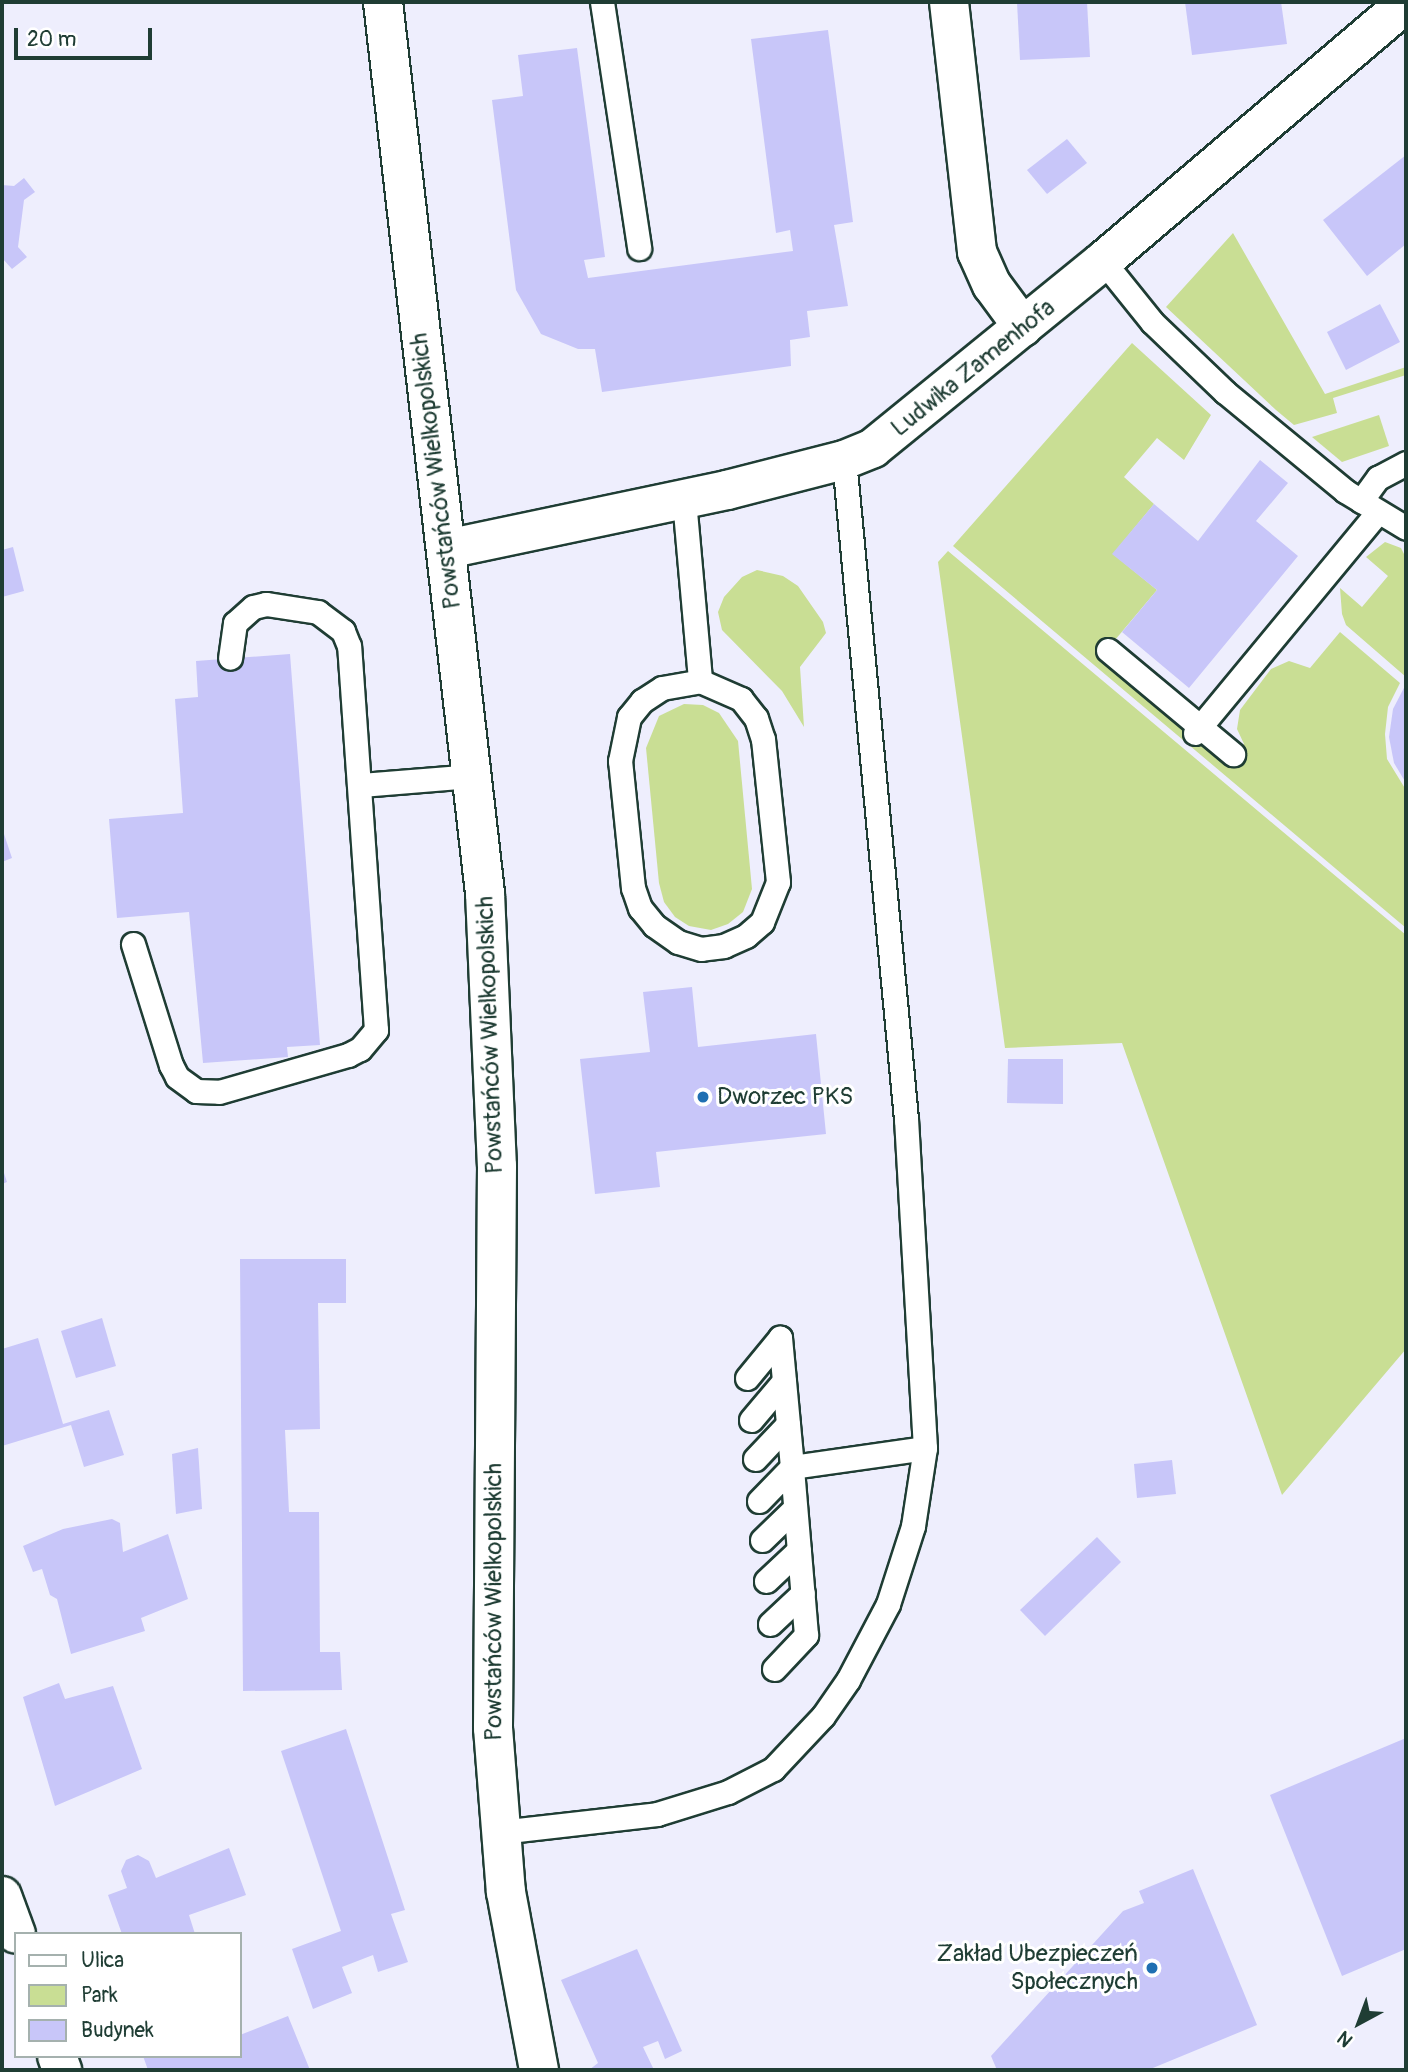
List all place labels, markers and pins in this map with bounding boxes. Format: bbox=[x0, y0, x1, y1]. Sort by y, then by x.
place label: Dworzec PKS bbox=[717, 1083, 853, 1111]
marker: Dworzec PKS bbox=[695, 1089, 711, 1105]
place label: Zakład Ubezpieczeń Społecznych bbox=[937, 1940, 1138, 1996]
marker: Zakład Ubezpieczeń Społecznych bbox=[1144, 1960, 1160, 1976]

